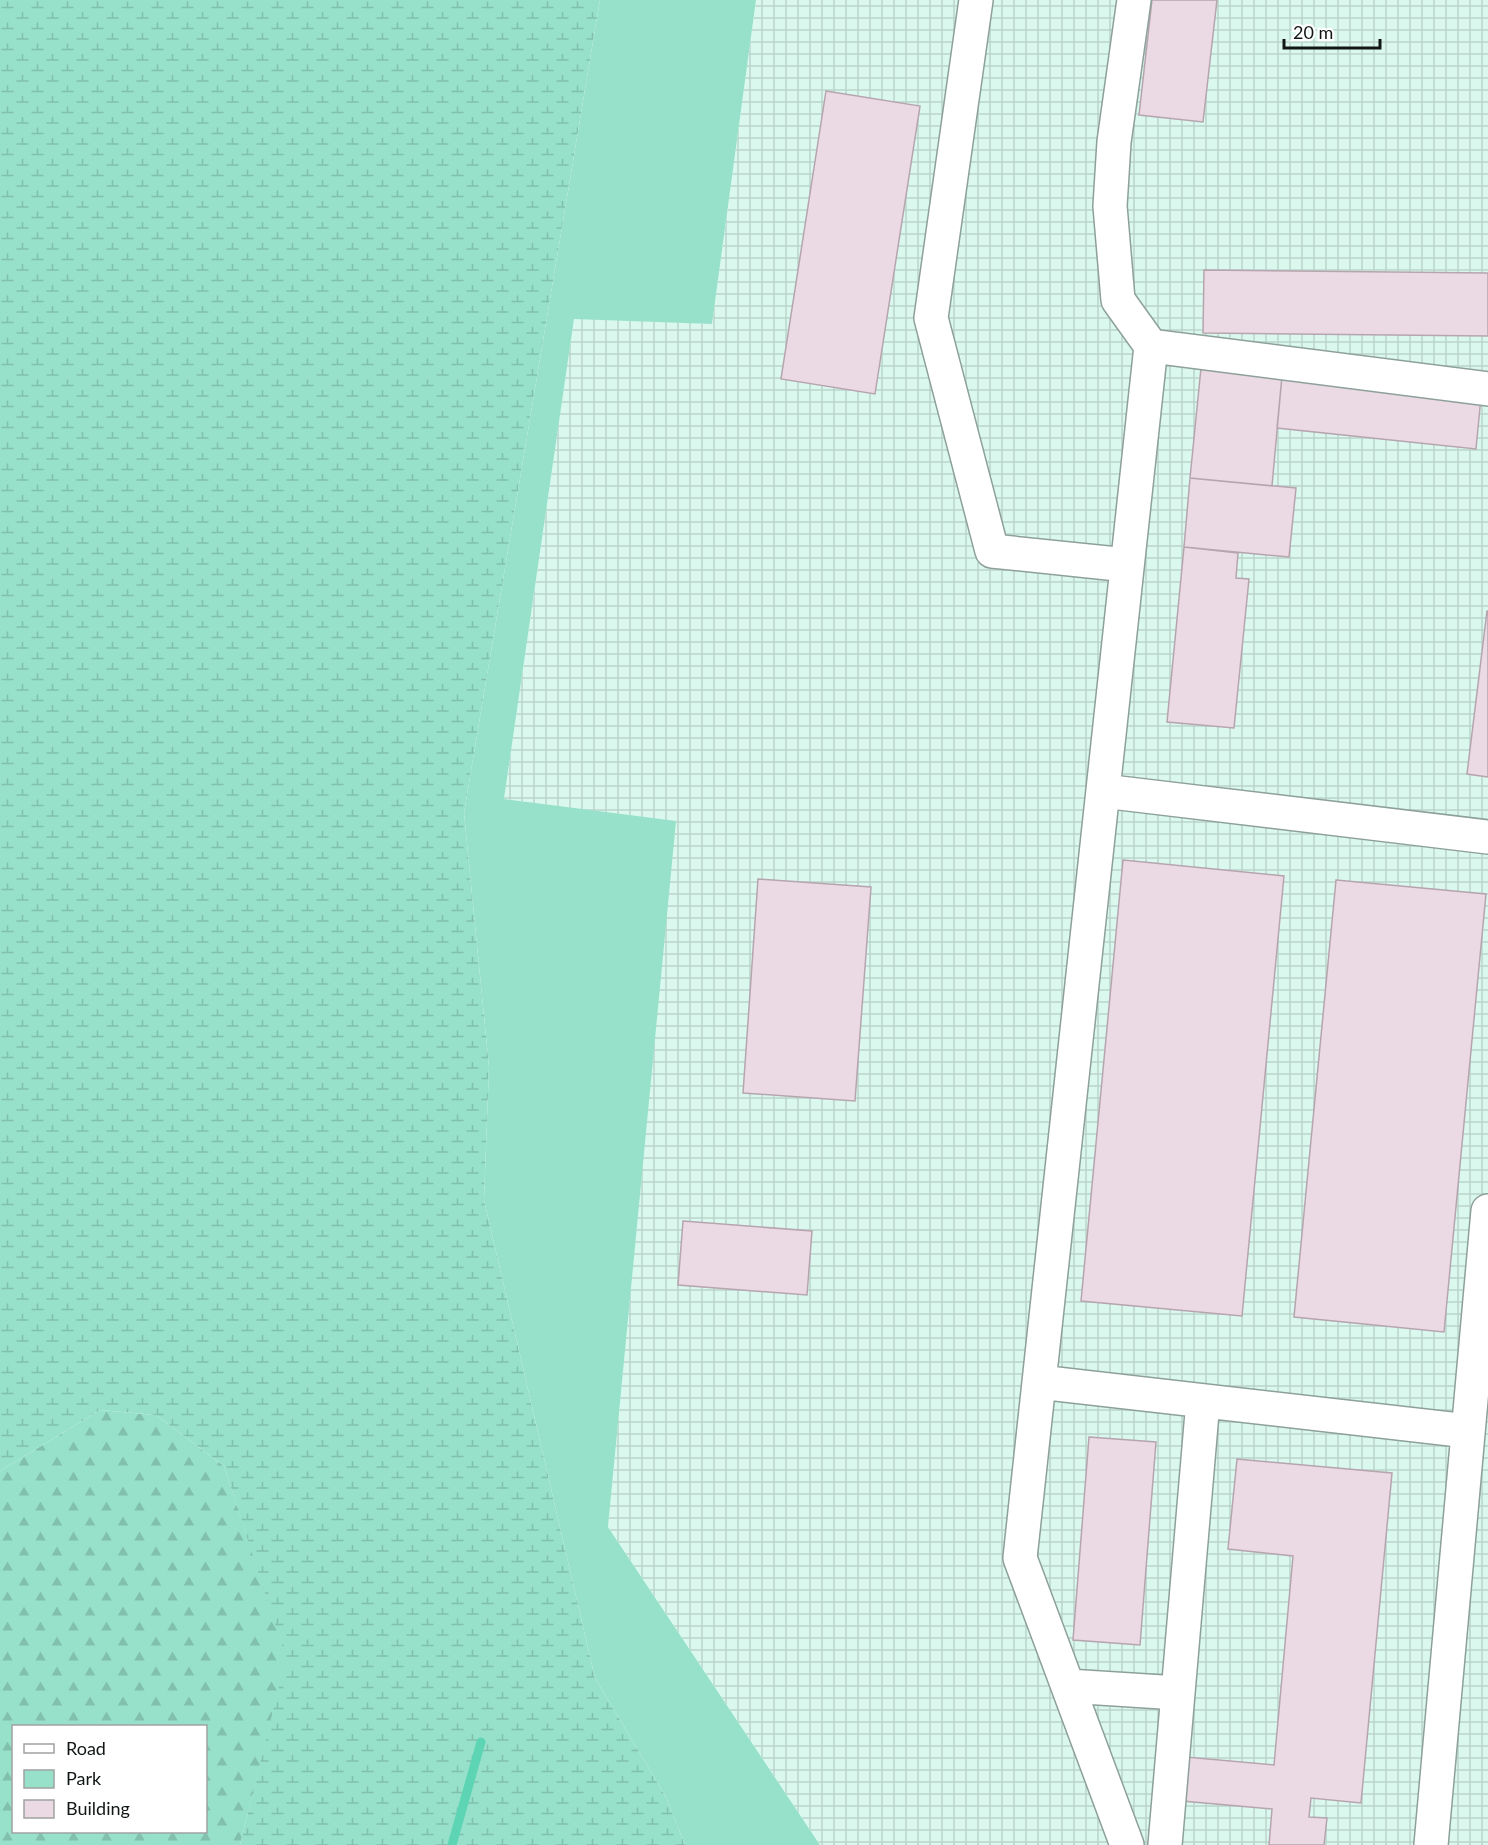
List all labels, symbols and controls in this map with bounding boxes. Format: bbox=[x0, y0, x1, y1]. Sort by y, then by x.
scale bar bbox=[1284, 12, 1380, 50]
text: 20 m bbox=[1293, 21, 1333, 43]
legend bbox=[12, 1725, 207, 1833]
text: Road bbox=[66, 1737, 106, 1759]
text: Park bbox=[66, 1767, 102, 1789]
text: Building bbox=[66, 1797, 130, 1819]

